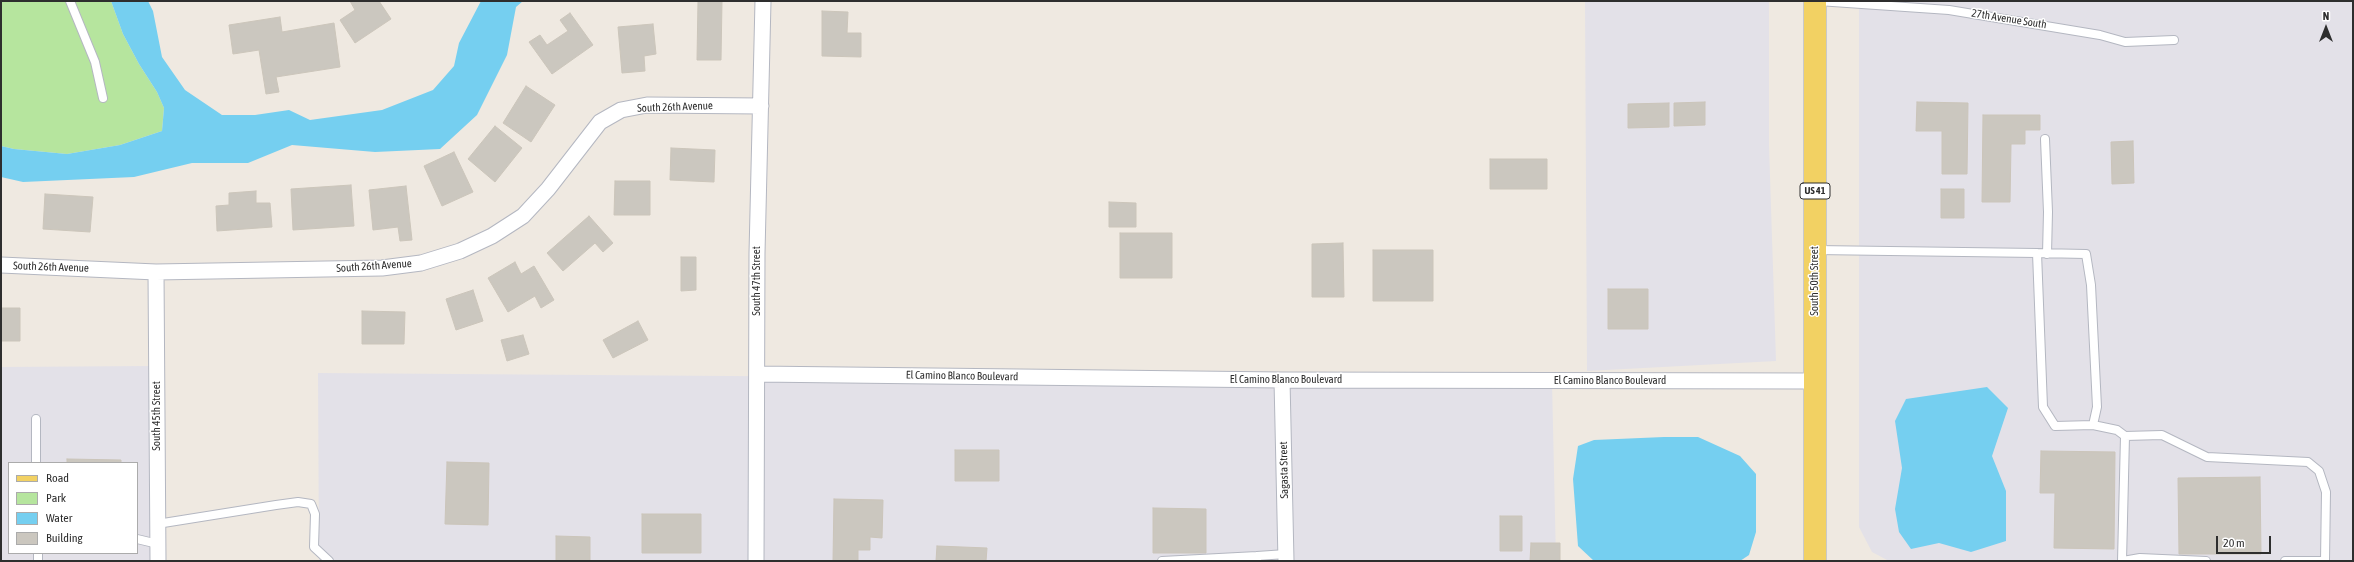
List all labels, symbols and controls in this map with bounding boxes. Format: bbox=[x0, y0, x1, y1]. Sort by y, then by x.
street label: 27th Avenue South bbox=[1970, 7, 2048, 31]
north arrow bbox=[2306, 8, 2346, 48]
text: N bbox=[2323, 10, 2329, 22]
street label: South 26th Avenue bbox=[637, 99, 713, 115]
road number: US 41 bbox=[1800, 183, 1830, 199]
street label: South 47th Street bbox=[750, 246, 764, 316]
street label: South 50th Street bbox=[1808, 246, 1822, 316]
street label: South 26th Avenue bbox=[336, 257, 412, 275]
street label: South 26th Avenue bbox=[13, 259, 89, 275]
street label: El Camino Blanco Boulevard bbox=[906, 368, 1018, 384]
street label: El Camino Blanco Boulevard bbox=[1230, 373, 1342, 387]
street label: El Camino Blanco Boulevard bbox=[1554, 374, 1666, 388]
street label: South 45th Street bbox=[150, 381, 164, 451]
street label: Sagasta Street bbox=[1277, 441, 1291, 499]
legend bbox=[8, 462, 138, 554]
text: Road bbox=[46, 471, 69, 485]
text: Park bbox=[46, 491, 66, 505]
text: Water bbox=[46, 511, 72, 525]
scale bar bbox=[2218, 528, 2273, 554]
text: Building bbox=[46, 531, 83, 545]
text: 20 m bbox=[2223, 536, 2245, 550]

